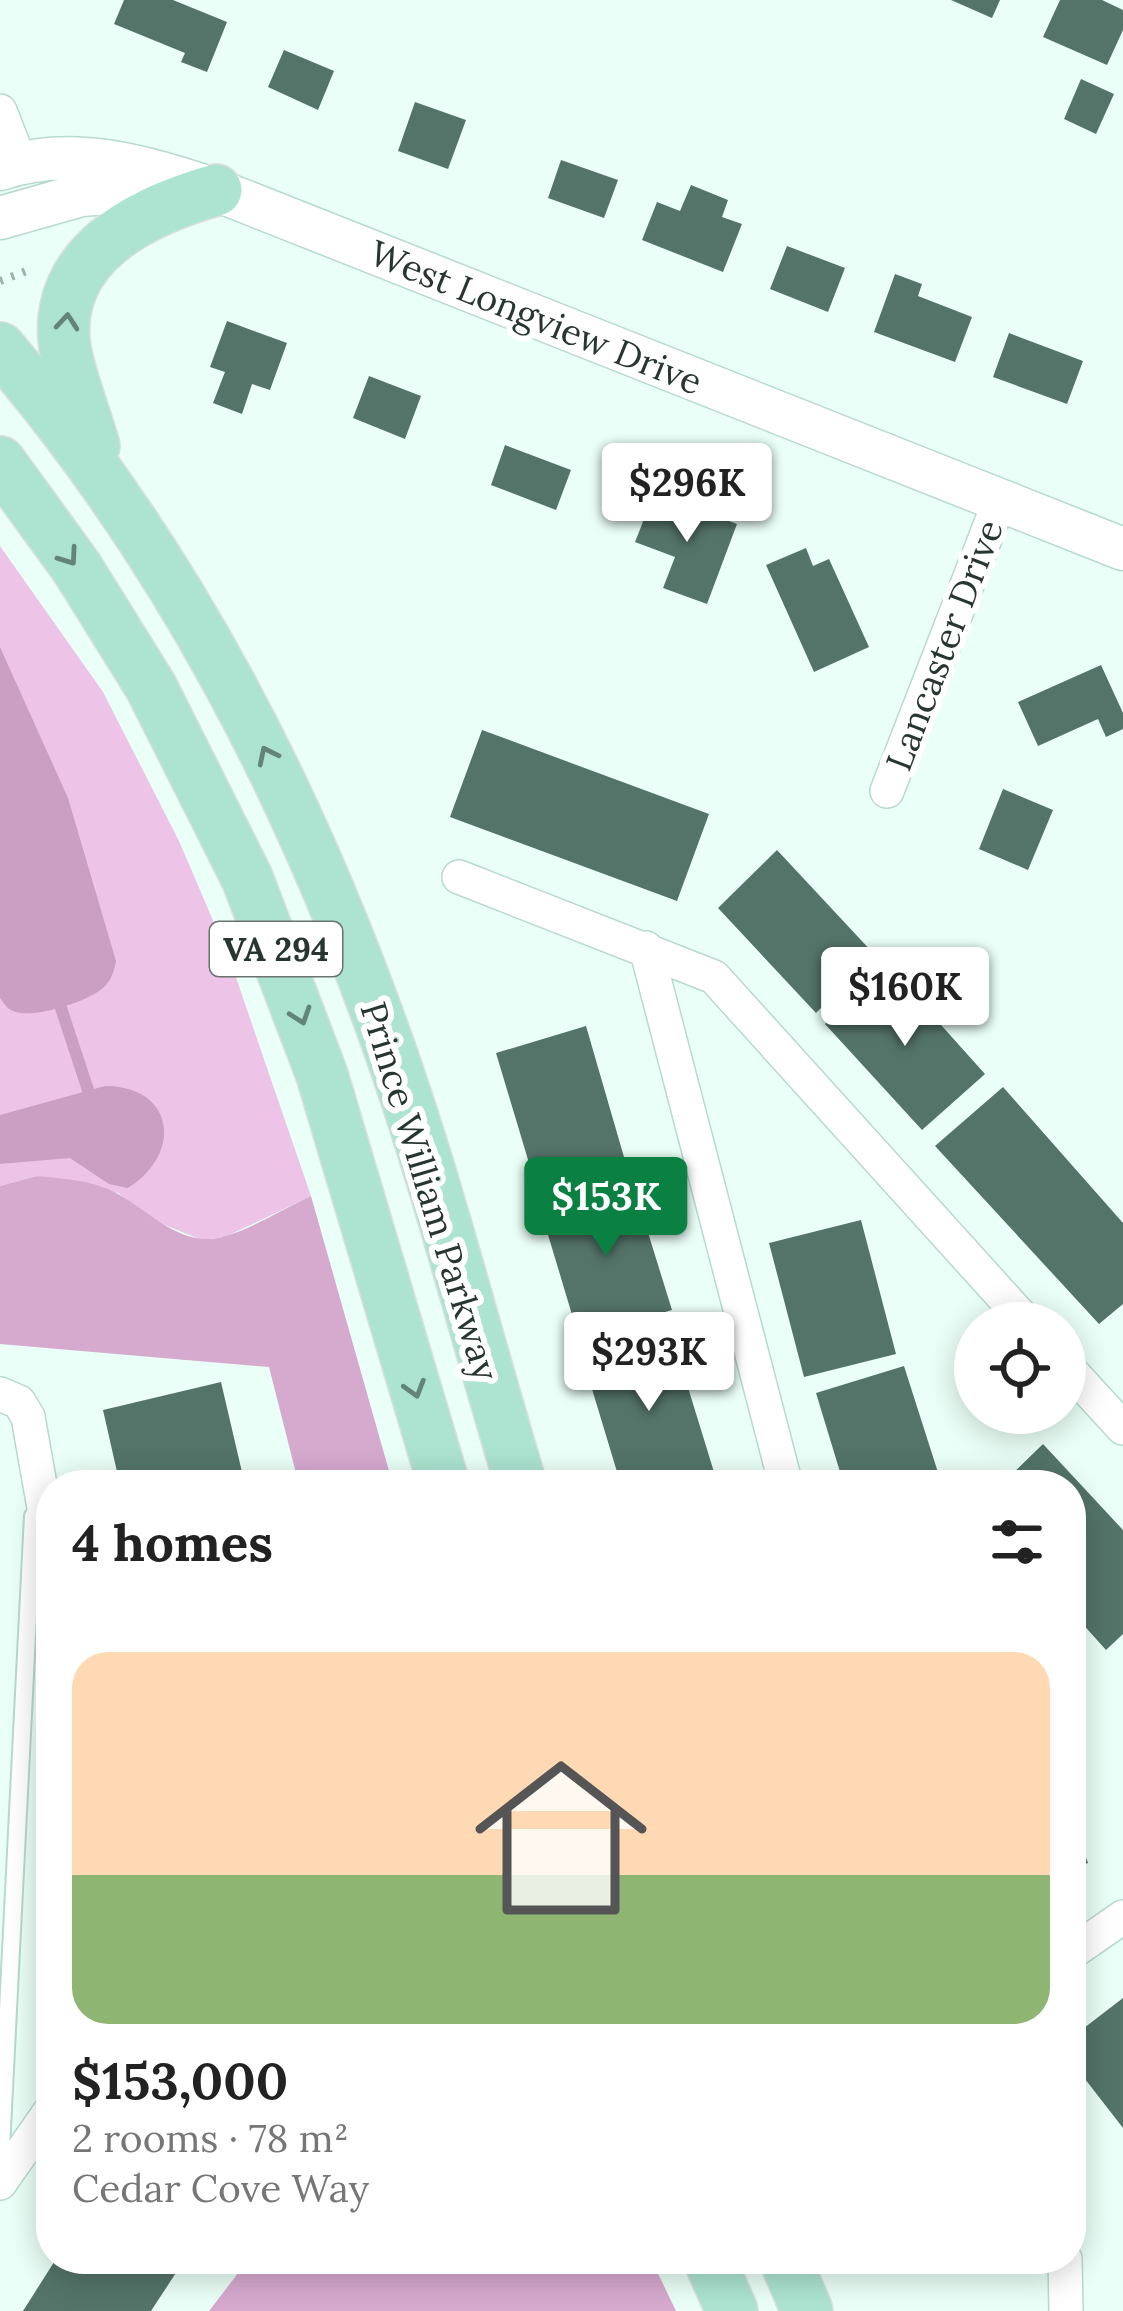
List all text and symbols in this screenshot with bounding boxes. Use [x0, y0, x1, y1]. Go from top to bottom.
street label: West Longview Drive [363, 229, 709, 405]
one-way arrow [53, 312, 79, 331]
pin: $296K [603, 443, 771, 545]
text: $296K [629, 457, 745, 507]
street label: Lancaster Drive [875, 513, 1013, 777]
one-way arrow [55, 544, 77, 566]
one-way arrow [258, 746, 281, 767]
road number: VA 294 [210, 922, 342, 976]
pin: $160K [821, 947, 989, 1049]
text: $160K [848, 961, 962, 1011]
street label: Prince William Parkway [351, 996, 509, 1386]
one-way arrow [287, 1004, 311, 1025]
pin: $153K [522, 1157, 690, 1259]
text: $153K [551, 1171, 661, 1221]
map controls [954, 1302, 1086, 1434]
button: locate [954, 1302, 1086, 1434]
pin: $293K [565, 1312, 733, 1414]
text: $293K [591, 1326, 707, 1376]
one-way arrow [401, 1378, 426, 1399]
icon: filters [984, 1509, 1050, 1575]
text: 4 homes [72, 1510, 273, 1575]
icon: home [453, 1730, 669, 1946]
text: $153,000 [72, 2048, 288, 2113]
text: 2 rooms · 78 m² [72, 2113, 349, 2163]
text: Cedar Cove Way [72, 2163, 369, 2213]

